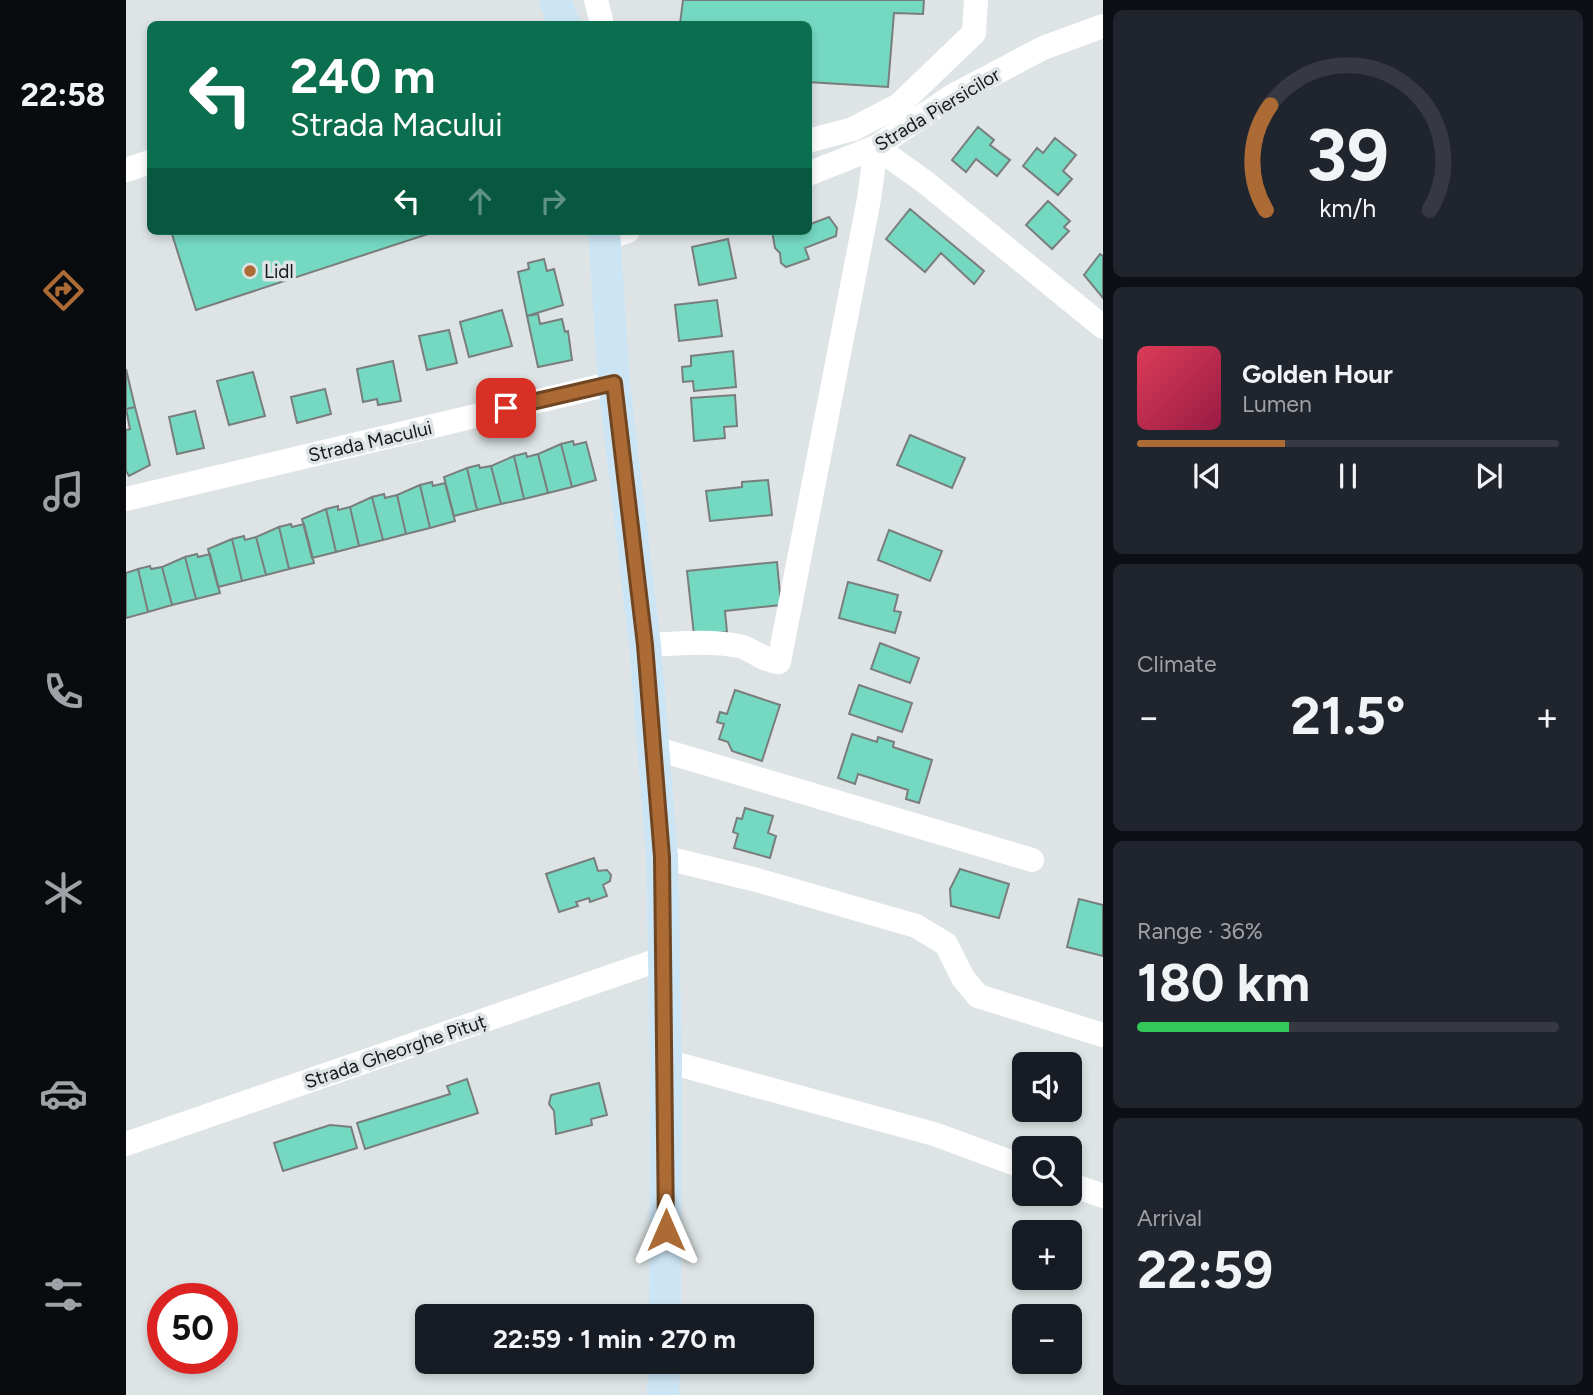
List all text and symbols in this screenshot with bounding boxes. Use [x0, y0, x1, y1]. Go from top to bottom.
text: 240 m [290, 46, 436, 105]
icon: left [175, 49, 266, 140]
street label: Strada Piersicilor [870, 63, 1005, 156]
text: 22:58 [21, 76, 105, 114]
text: Strada Macului [290, 106, 503, 144]
text: 39 [1307, 111, 1389, 198]
icon: left [388, 182, 426, 220]
icon: ahead [461, 182, 499, 220]
icon: right [534, 182, 572, 220]
text: km/h [1319, 192, 1377, 222]
place label: Lidl [264, 260, 294, 283]
marker: Lidl [242, 263, 258, 279]
icon: directions [39, 266, 88, 315]
text: Golden Hour [1242, 358, 1393, 390]
pin [476, 378, 536, 438]
icon: arrive [487, 389, 525, 427]
text: Lumen [1242, 390, 1312, 418]
street label: Strada Macului [306, 416, 434, 467]
icon: previous [1188, 457, 1226, 495]
icon: pause [1329, 457, 1367, 495]
icon: next [1470, 457, 1508, 495]
icon: music [39, 467, 88, 516]
text: Climate [1137, 650, 1216, 678]
icon: phone [39, 667, 88, 716]
text: 21.5° [1291, 685, 1405, 747]
text: − [1137, 694, 1161, 740]
text: + [1535, 694, 1559, 740]
icon: climate [39, 868, 88, 917]
text: Range · 36% [1137, 917, 1263, 945]
text: 180 km [1137, 952, 1310, 1014]
street label: Strada Gheorghe Pituț [301, 1010, 489, 1093]
map controls [1012, 1052, 1082, 1374]
button: sound [1012, 1052, 1082, 1122]
icon: car [39, 1069, 88, 1118]
button: search [1012, 1136, 1082, 1206]
position arrow [629, 1193, 703, 1267]
text: Arrival [1137, 1204, 1202, 1232]
button: + [1012, 1220, 1082, 1290]
text: 22:59 [1137, 1239, 1273, 1301]
icon: filters [39, 1270, 88, 1319]
speed limit sign: 50 [147, 1283, 238, 1374]
button: − [1012, 1304, 1082, 1374]
text: 22:59 · 1 min · 270 m [493, 1323, 736, 1355]

